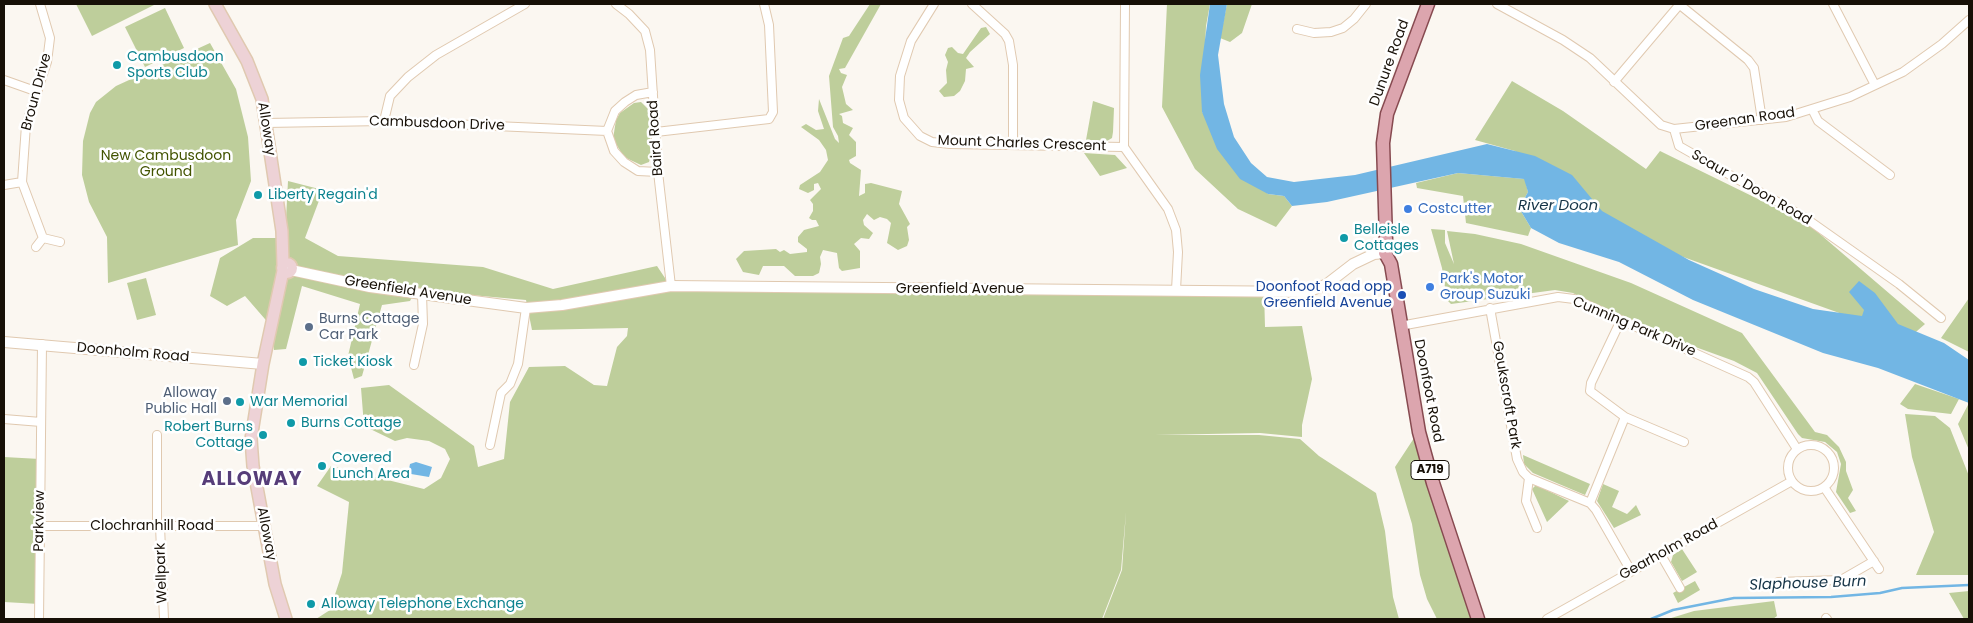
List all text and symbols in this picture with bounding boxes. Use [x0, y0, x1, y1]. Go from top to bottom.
street label: Dunure Road [1367, 17, 1413, 109]
place label: Cambusdoon Sports Club [127, 49, 224, 82]
street label: Broun Drive [19, 51, 55, 133]
marker: Cambusdoon Sports Club [111, 59, 123, 71]
street label: Baird Road [645, 99, 667, 177]
street label: Alloway [253, 101, 279, 157]
street label: Greenan Road [1694, 105, 1796, 135]
street label: Cambusdoon Drive [369, 113, 505, 135]
street label: Mount Charles Crescent [937, 133, 1107, 155]
street label: Scaur o' Doon Road [1688, 147, 1814, 229]
park label: New Cambusdoon Ground [101, 148, 231, 180]
place label: Liberty Regain'd [268, 187, 378, 203]
marker: Liberty Regain'd [252, 189, 264, 201]
water label: River Doon [1518, 197, 1598, 215]
place label: Costcutter [1418, 201, 1492, 217]
marker: Costcutter [1402, 203, 1414, 215]
place label: Belleisle Cottages [1354, 222, 1419, 254]
marker: Belleisle Cottages [1338, 232, 1350, 244]
place label: Park's Motor Group Suzuki [1440, 271, 1530, 304]
street label: Greenfield Avenue [343, 273, 473, 309]
place label: Doonfoot Road opp Greenfield Avenue [1256, 279, 1392, 312]
street label: Greenfield Avenue [896, 281, 1024, 297]
marker: Park's Motor Group Suzuki [1424, 281, 1436, 293]
marker: Doonfoot Road opp Greenfield Avenue [1396, 289, 1408, 301]
street label: Cunning Park Drive [1570, 293, 1698, 361]
place label: Burns Cottage Car Park [319, 311, 419, 344]
marker: Burns Cottage Car Park [303, 321, 315, 333]
street label: Doonfoot Road [1410, 338, 1446, 444]
street label: Doonholm Road [76, 340, 190, 366]
street label: Goukscroft Park [1488, 340, 1524, 450]
place label: Ticket Kiosk [313, 354, 393, 370]
marker: Ticket Kiosk [297, 356, 309, 368]
place label: Alloway Public Hall [145, 385, 217, 418]
place label: War Memorial [250, 394, 348, 410]
marker: Alloway Public Hall [221, 395, 233, 407]
marker: War Memorial [234, 396, 246, 408]
place label: Burns Cottage [301, 415, 401, 431]
marker: Burns Cottage [285, 417, 297, 429]
place label: Robert Burns Cottage [164, 419, 253, 452]
marker: Robert Burns Cottage [257, 429, 269, 441]
place label: Covered Lunch Area [332, 450, 410, 482]
marker: Covered Lunch Area [316, 460, 328, 472]
road number: A719 [1411, 460, 1449, 480]
district label: ALLOWAY [201, 469, 303, 491]
street label: Parkview [31, 490, 49, 552]
street label: Alloway [253, 506, 279, 562]
street label: Gearholm Road [1617, 516, 1721, 584]
street label: Clochranhill Road [90, 518, 214, 534]
street label: Wellpark [153, 542, 171, 604]
water label: Slaphouse Burn [1749, 573, 1867, 595]
place label: Alloway Telephone Exchange [321, 596, 524, 612]
marker: Alloway Telephone Exchange [305, 598, 317, 610]

